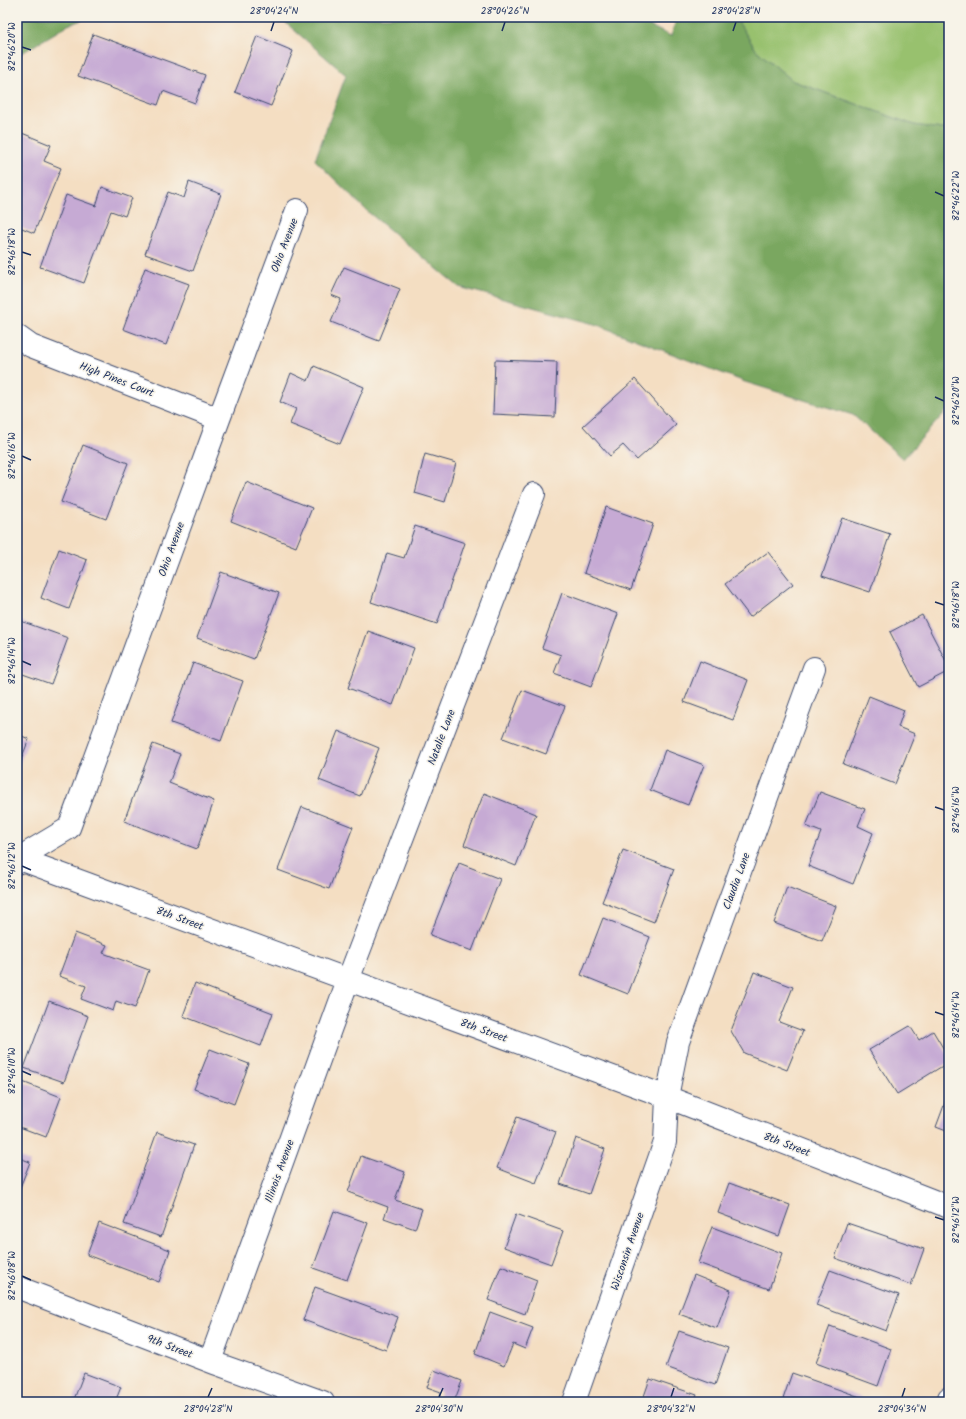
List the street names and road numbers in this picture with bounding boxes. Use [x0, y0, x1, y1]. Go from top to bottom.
street label: Ohio Avenue [266, 215, 304, 275]
street label: High Pines Court [77, 357, 157, 403]
street label: Ohio Avenue [154, 519, 190, 579]
street label: Natalie Lane [423, 707, 461, 768]
street label: Claudia Lane [718, 850, 756, 912]
street label: 8th Street [154, 902, 206, 936]
street label: 8th Street [458, 1014, 510, 1048]
street label: 8th Street [760, 1128, 813, 1162]
street label: Illinois Avenue [260, 1137, 300, 1206]
street label: Wisconsin Avenue [606, 1210, 650, 1293]
street label: 9th Street [144, 1330, 196, 1364]

